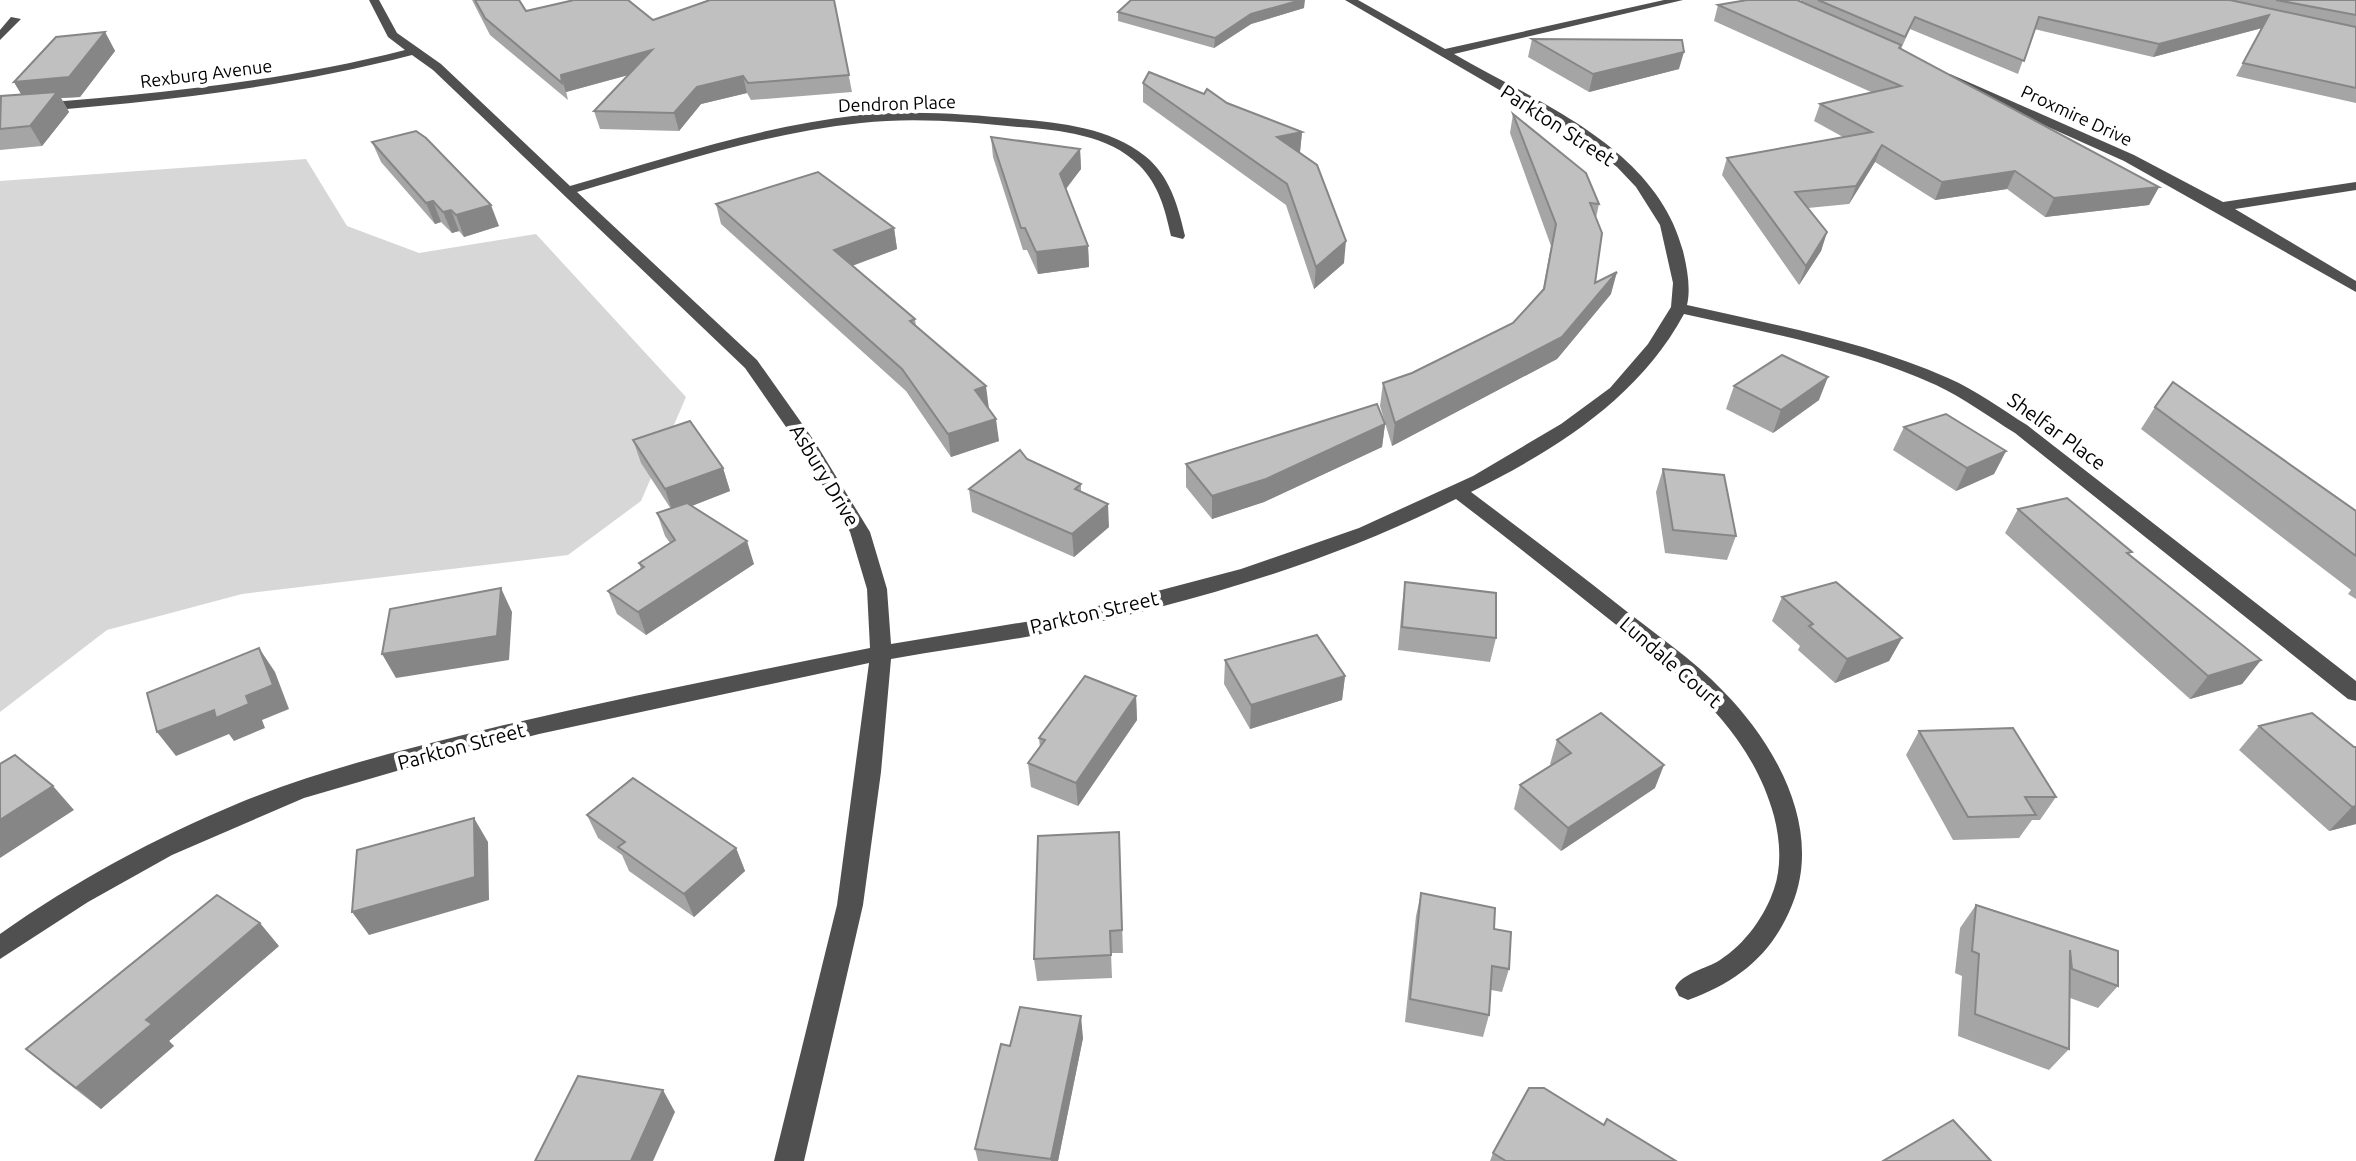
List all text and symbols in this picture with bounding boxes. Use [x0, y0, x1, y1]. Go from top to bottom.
street label: Rexburg Avenue [139, 55, 273, 91]
street label: Parkton Street [1497, 80, 1619, 170]
street label: Proxmire Drive [2018, 81, 2136, 149]
street label: Dendron Place [838, 91, 956, 115]
street label: Shelfar Place [2003, 388, 2111, 474]
street label: Asbury Drive [786, 420, 864, 530]
street label: Parkton Street [1028, 586, 1161, 638]
street label: Lundale Court [1616, 612, 1726, 712]
street label: Parkton Street [395, 718, 527, 774]

